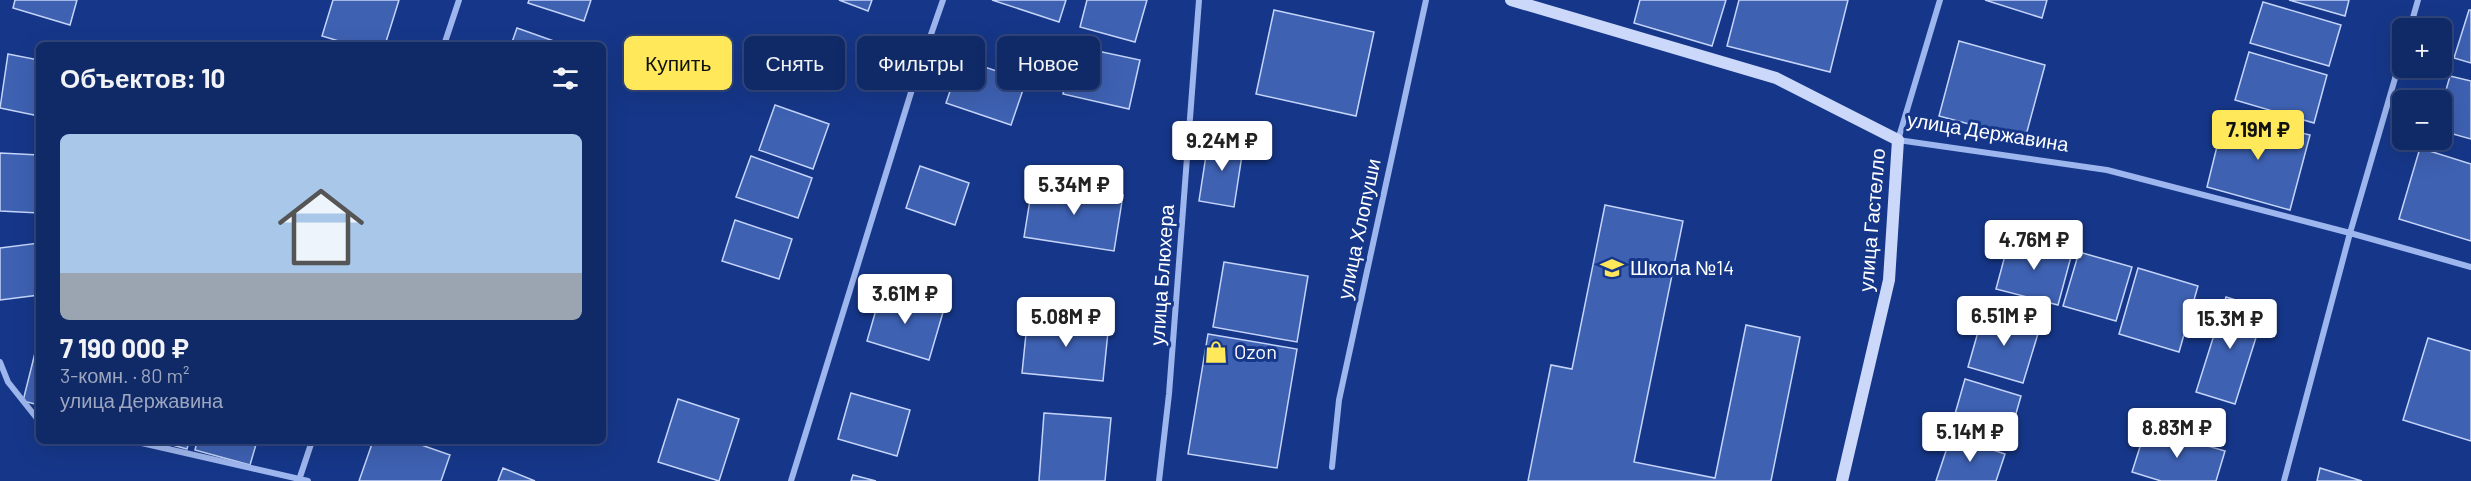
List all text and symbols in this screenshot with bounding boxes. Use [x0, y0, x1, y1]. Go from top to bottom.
map controls [2392, 18, 2452, 150]
button: + [2392, 18, 2452, 78]
chip: Купить [624, 36, 732, 90]
chip: Снять [744, 36, 845, 90]
chip: Фильтры [857, 36, 985, 90]
chip: Новое [997, 36, 1100, 90]
text: Объектов: 10 [60, 62, 225, 93]
icon: filters [549, 62, 582, 95]
button: − [2392, 90, 2452, 150]
street label: улица Державина [1906, 106, 2072, 156]
pin: 7.19M ₽ [2203, 110, 2313, 161]
text: 7.19M ₽ [2226, 117, 2290, 141]
pin: 9.24M ₽ [1167, 121, 1277, 172]
text: 9.24M ₽ [1186, 128, 1258, 152]
street label: улица Гастелло [1853, 147, 1889, 293]
street label: улица Хлопуши [1331, 156, 1385, 301]
pin: 5.34M ₽ [1019, 165, 1129, 216]
text: 5.34M ₽ [1038, 172, 1110, 196]
icon: home [267, 173, 375, 281]
street label: улица Блюхера [1144, 203, 1178, 346]
pin: 4.76M ₽ [1979, 220, 2089, 271]
text: 4.76M ₽ [1999, 227, 2069, 251]
school or university icon: Школа №14 [1599, 255, 1625, 281]
place label: Школа №14 [1630, 255, 1734, 279]
pin: 3.61M ₽ [850, 274, 960, 325]
text: 3.61M ₽ [872, 281, 938, 305]
pin: 6.51M ₽ [1949, 296, 2059, 347]
pin: 5.08M ₽ [1011, 297, 1121, 348]
pin: 15.3M ₽ [2175, 299, 2285, 350]
text: 6.51M ₽ [1971, 303, 2037, 327]
text: 5.08M ₽ [1031, 304, 1101, 328]
text: 15.3M ₽ [2197, 306, 2263, 330]
text: 7 190 000 ₽ [60, 332, 189, 363]
shop icon: Ozon [1203, 339, 1229, 365]
place label: Ozon [1234, 339, 1277, 363]
text: 3-комн. · 80 m² [60, 363, 190, 387]
text: улица Державина [60, 388, 223, 412]
pin: 8.83M ₽ [2122, 408, 2232, 459]
pin: 5.14M ₽ [1915, 412, 2025, 463]
text: 8.83M ₽ [2142, 415, 2212, 439]
text: 5.14M ₽ [1936, 419, 2004, 443]

